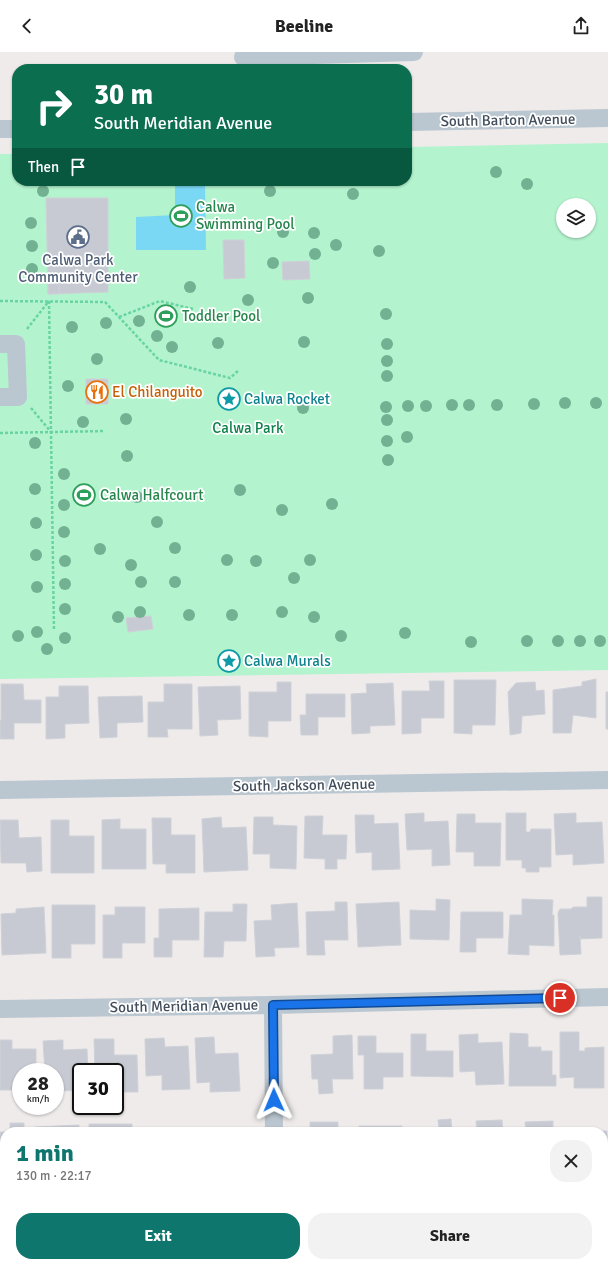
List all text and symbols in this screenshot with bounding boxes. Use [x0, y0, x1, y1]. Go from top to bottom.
icon: back [16, 15, 38, 37]
text: Beeline [275, 15, 333, 37]
icon: share [570, 15, 592, 37]
text: 30 m [94, 78, 153, 112]
icon: right [28, 80, 80, 132]
street label: South Barton Avenue [440, 110, 576, 130]
text: South Meridian Avenue [94, 112, 272, 134]
icon: arrive [67, 156, 89, 178]
text: Then [28, 158, 59, 176]
place label: Calwa Swimming Pool [196, 198, 295, 233]
map controls [556, 198, 596, 238]
button: layers [556, 198, 596, 238]
sports icon: Calwa Swimming Pool [168, 203, 194, 229]
public building icon: Calwa Park Community Center [65, 224, 91, 250]
place label: Calwa Park Community Center [18, 251, 138, 286]
sports icon: Toddler Pool [153, 303, 179, 329]
place label: Toddler Pool [182, 307, 261, 325]
restaurant icon: El Chilanguito [84, 379, 110, 405]
place label: El Chilanguito [112, 383, 203, 401]
place icon: Calwa Rocket [216, 386, 242, 412]
place label: Calwa Rocket [244, 390, 330, 408]
park label: Calwa Park [212, 419, 284, 437]
sports icon: Calwa Halfcourt [71, 482, 97, 508]
place label: Calwa Halfcourt [100, 486, 203, 504]
place icon: Calwa Murals [216, 648, 242, 674]
place label: Calwa Murals [244, 652, 331, 670]
street label: South Jackson Avenue [233, 775, 375, 795]
pin [543, 981, 577, 1015]
icon: arrive [549, 987, 571, 1009]
street label: South Meridian Avenue [110, 996, 258, 1016]
speed limit sign: 30 [72, 1063, 124, 1115]
text: 28 [27, 1071, 49, 1096]
position arrow [253, 1079, 295, 1121]
text: km/h [27, 1093, 49, 1105]
text: 1 min [16, 1138, 74, 1168]
button: close [550, 1140, 592, 1182]
text: 130 m · 22:17 [16, 1168, 92, 1184]
button: Exit [16, 1213, 300, 1259]
button: Share [308, 1213, 592, 1259]

